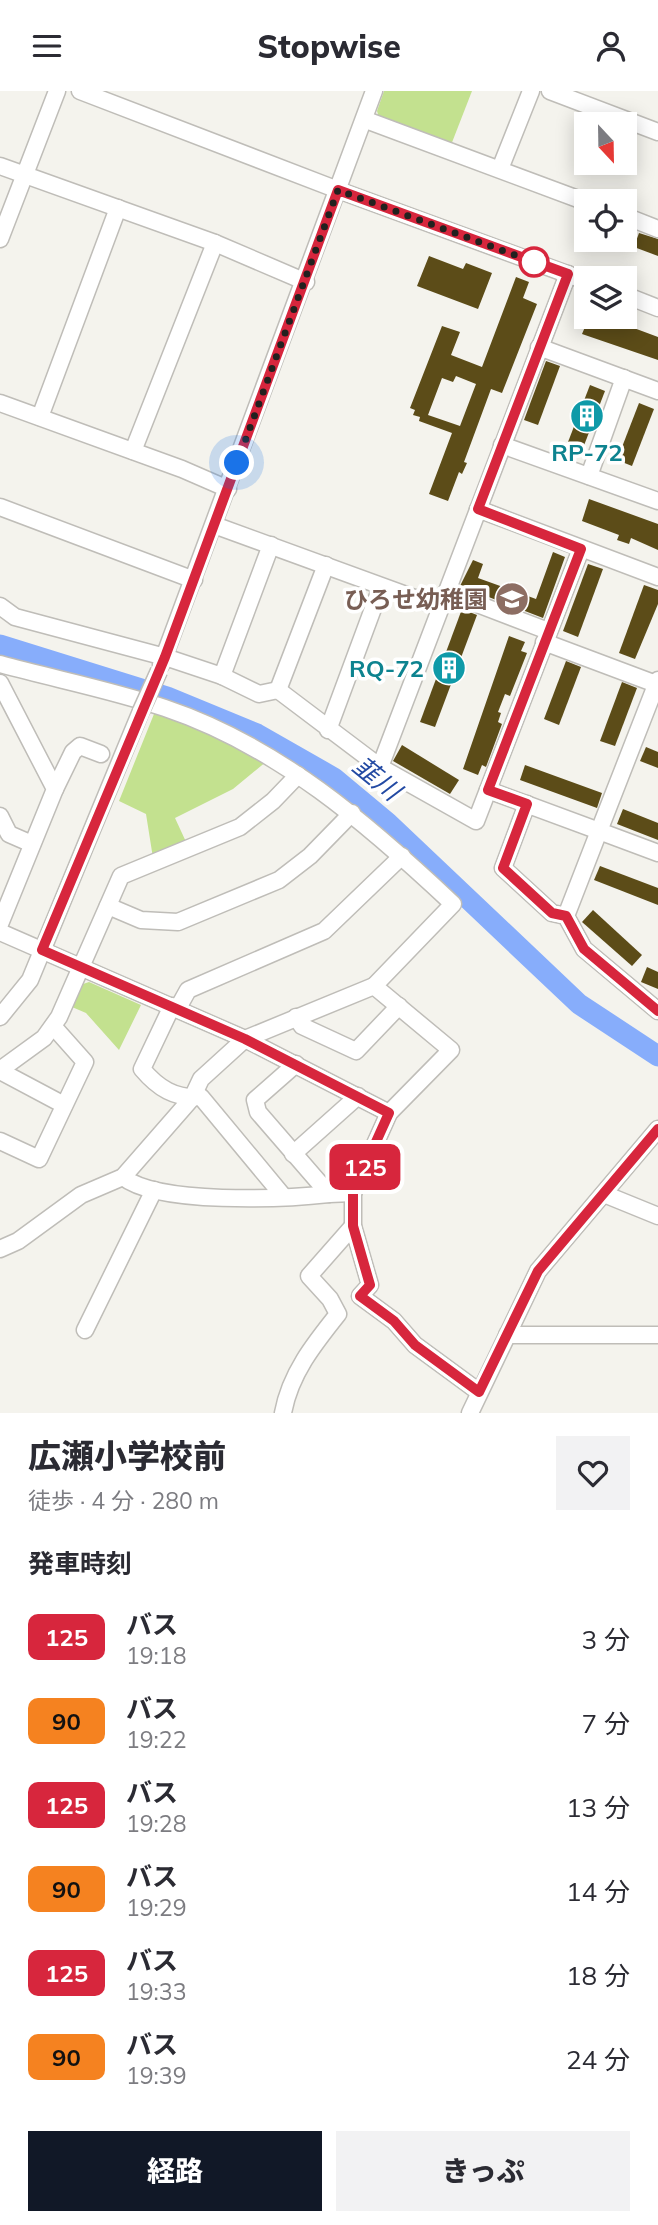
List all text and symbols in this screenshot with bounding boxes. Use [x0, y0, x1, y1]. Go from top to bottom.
text: Stopwise [257, 26, 401, 66]
icon: menu [28, 27, 66, 65]
icon: person [592, 27, 630, 65]
north arrow [574, 112, 637, 175]
map controls [574, 112, 637, 329]
button: locate [574, 189, 637, 252]
unlabelled marker [519, 247, 549, 277]
button: layers [574, 266, 637, 329]
building icon: RP-72 [568, 397, 606, 435]
place label: RP-72 [551, 437, 623, 467]
your location [219, 445, 254, 480]
school or university icon: ひろせ幼稚園 [493, 580, 531, 618]
place label: ひろせ幼稚園 [344, 584, 488, 614]
building icon: RQ-72 [430, 649, 468, 687]
place label: RQ-72 [349, 653, 424, 683]
water label: 韮川 [346, 749, 410, 809]
line badge: 125 [325, 1144, 405, 1190]
text: 125 [343, 1152, 387, 1182]
text: 広瀬小学校前 [28, 1435, 226, 1476]
button: heart [556, 1436, 630, 1510]
text: 徒歩 · 4 分 · 280 m [28, 1486, 219, 1515]
text: 発車時刻 [28, 1547, 132, 1580]
text: バス [126, 1608, 178, 1641]
text: 125 [45, 1622, 88, 1652]
text: 3 分 [582, 1623, 630, 1656]
text: 19:18 [126, 1641, 186, 1670]
text: バス [126, 1692, 178, 1725]
text: 90 [52, 1706, 81, 1736]
text: 7 分 [582, 1707, 630, 1740]
text: 19:22 [126, 1725, 186, 1754]
text: バス [126, 1776, 178, 1809]
text: 125 [45, 1790, 88, 1820]
text: 13 分 [566, 1791, 630, 1824]
text: 19:28 [126, 1809, 186, 1838]
text: バス [126, 1860, 178, 1893]
text: 90 [52, 1874, 81, 1904]
text: 14 分 [566, 1875, 630, 1908]
text: 19:29 [126, 1893, 186, 1922]
text: バス [126, 1944, 178, 1977]
text: 125 [45, 1958, 88, 1988]
text: 18 分 [566, 1959, 630, 1992]
text: 19:33 [126, 1977, 186, 2006]
text: バス [126, 2028, 178, 2061]
text: 90 [52, 2042, 81, 2072]
text: 24 分 [566, 2043, 630, 2076]
text: 19:39 [126, 2061, 186, 2090]
button: 経路 [28, 2131, 322, 2211]
button: きっぷ [336, 2131, 630, 2211]

